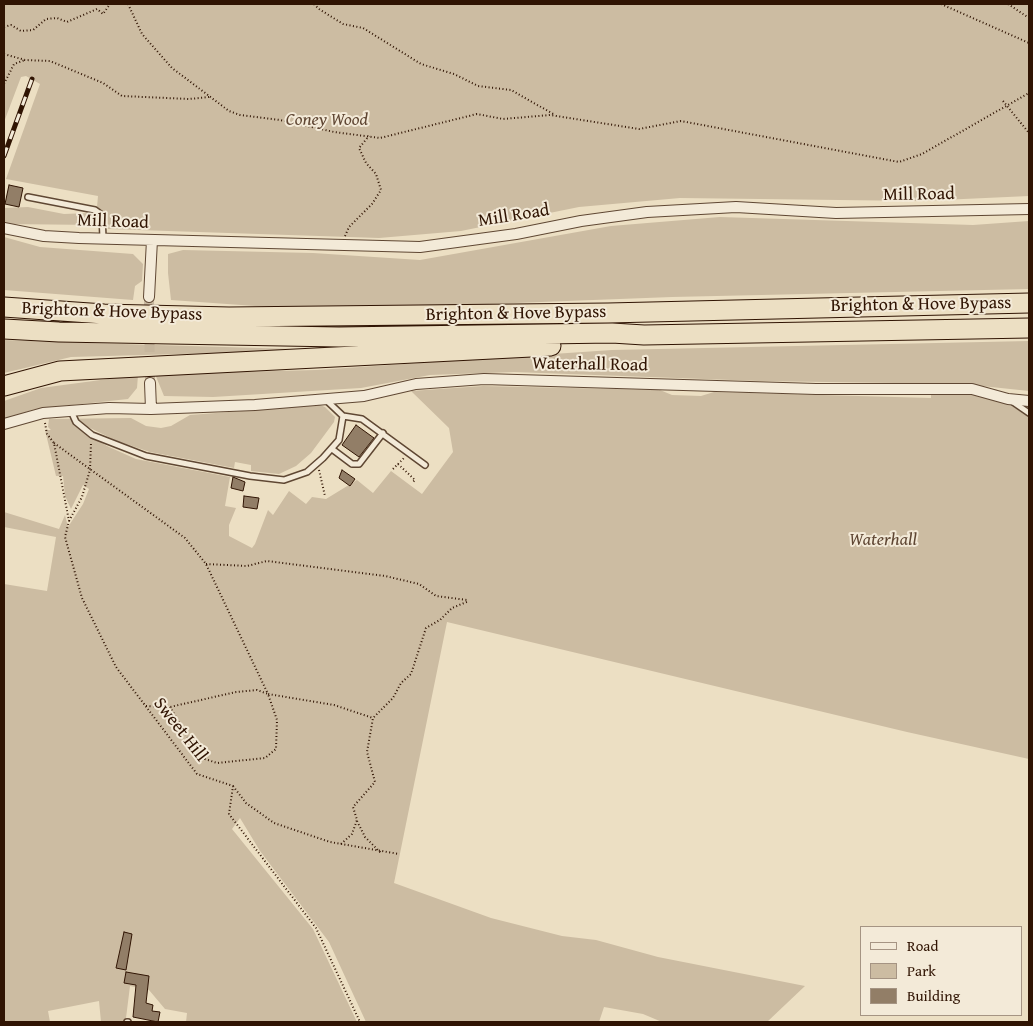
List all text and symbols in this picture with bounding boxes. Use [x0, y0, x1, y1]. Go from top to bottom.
park label: Coney Wood [286, 109, 368, 131]
street label: Mill Road [883, 184, 955, 206]
street label: Mill Road [477, 200, 551, 232]
street label: Mill Road [77, 210, 149, 234]
street label: Brighton & Hove Bypass [830, 293, 1012, 317]
street label: Brighton & Hove Bypass [21, 298, 203, 326]
street label: Brighton & Hove Bypass [425, 302, 607, 326]
street label: Waterhall Road [532, 353, 648, 377]
park label: Waterhall [849, 529, 917, 551]
street label: Sweet Hill [148, 694, 212, 766]
legend [860, 926, 1023, 1016]
text: Road [907, 935, 938, 956]
text: Park [907, 960, 936, 981]
text: Building [907, 985, 960, 1006]

